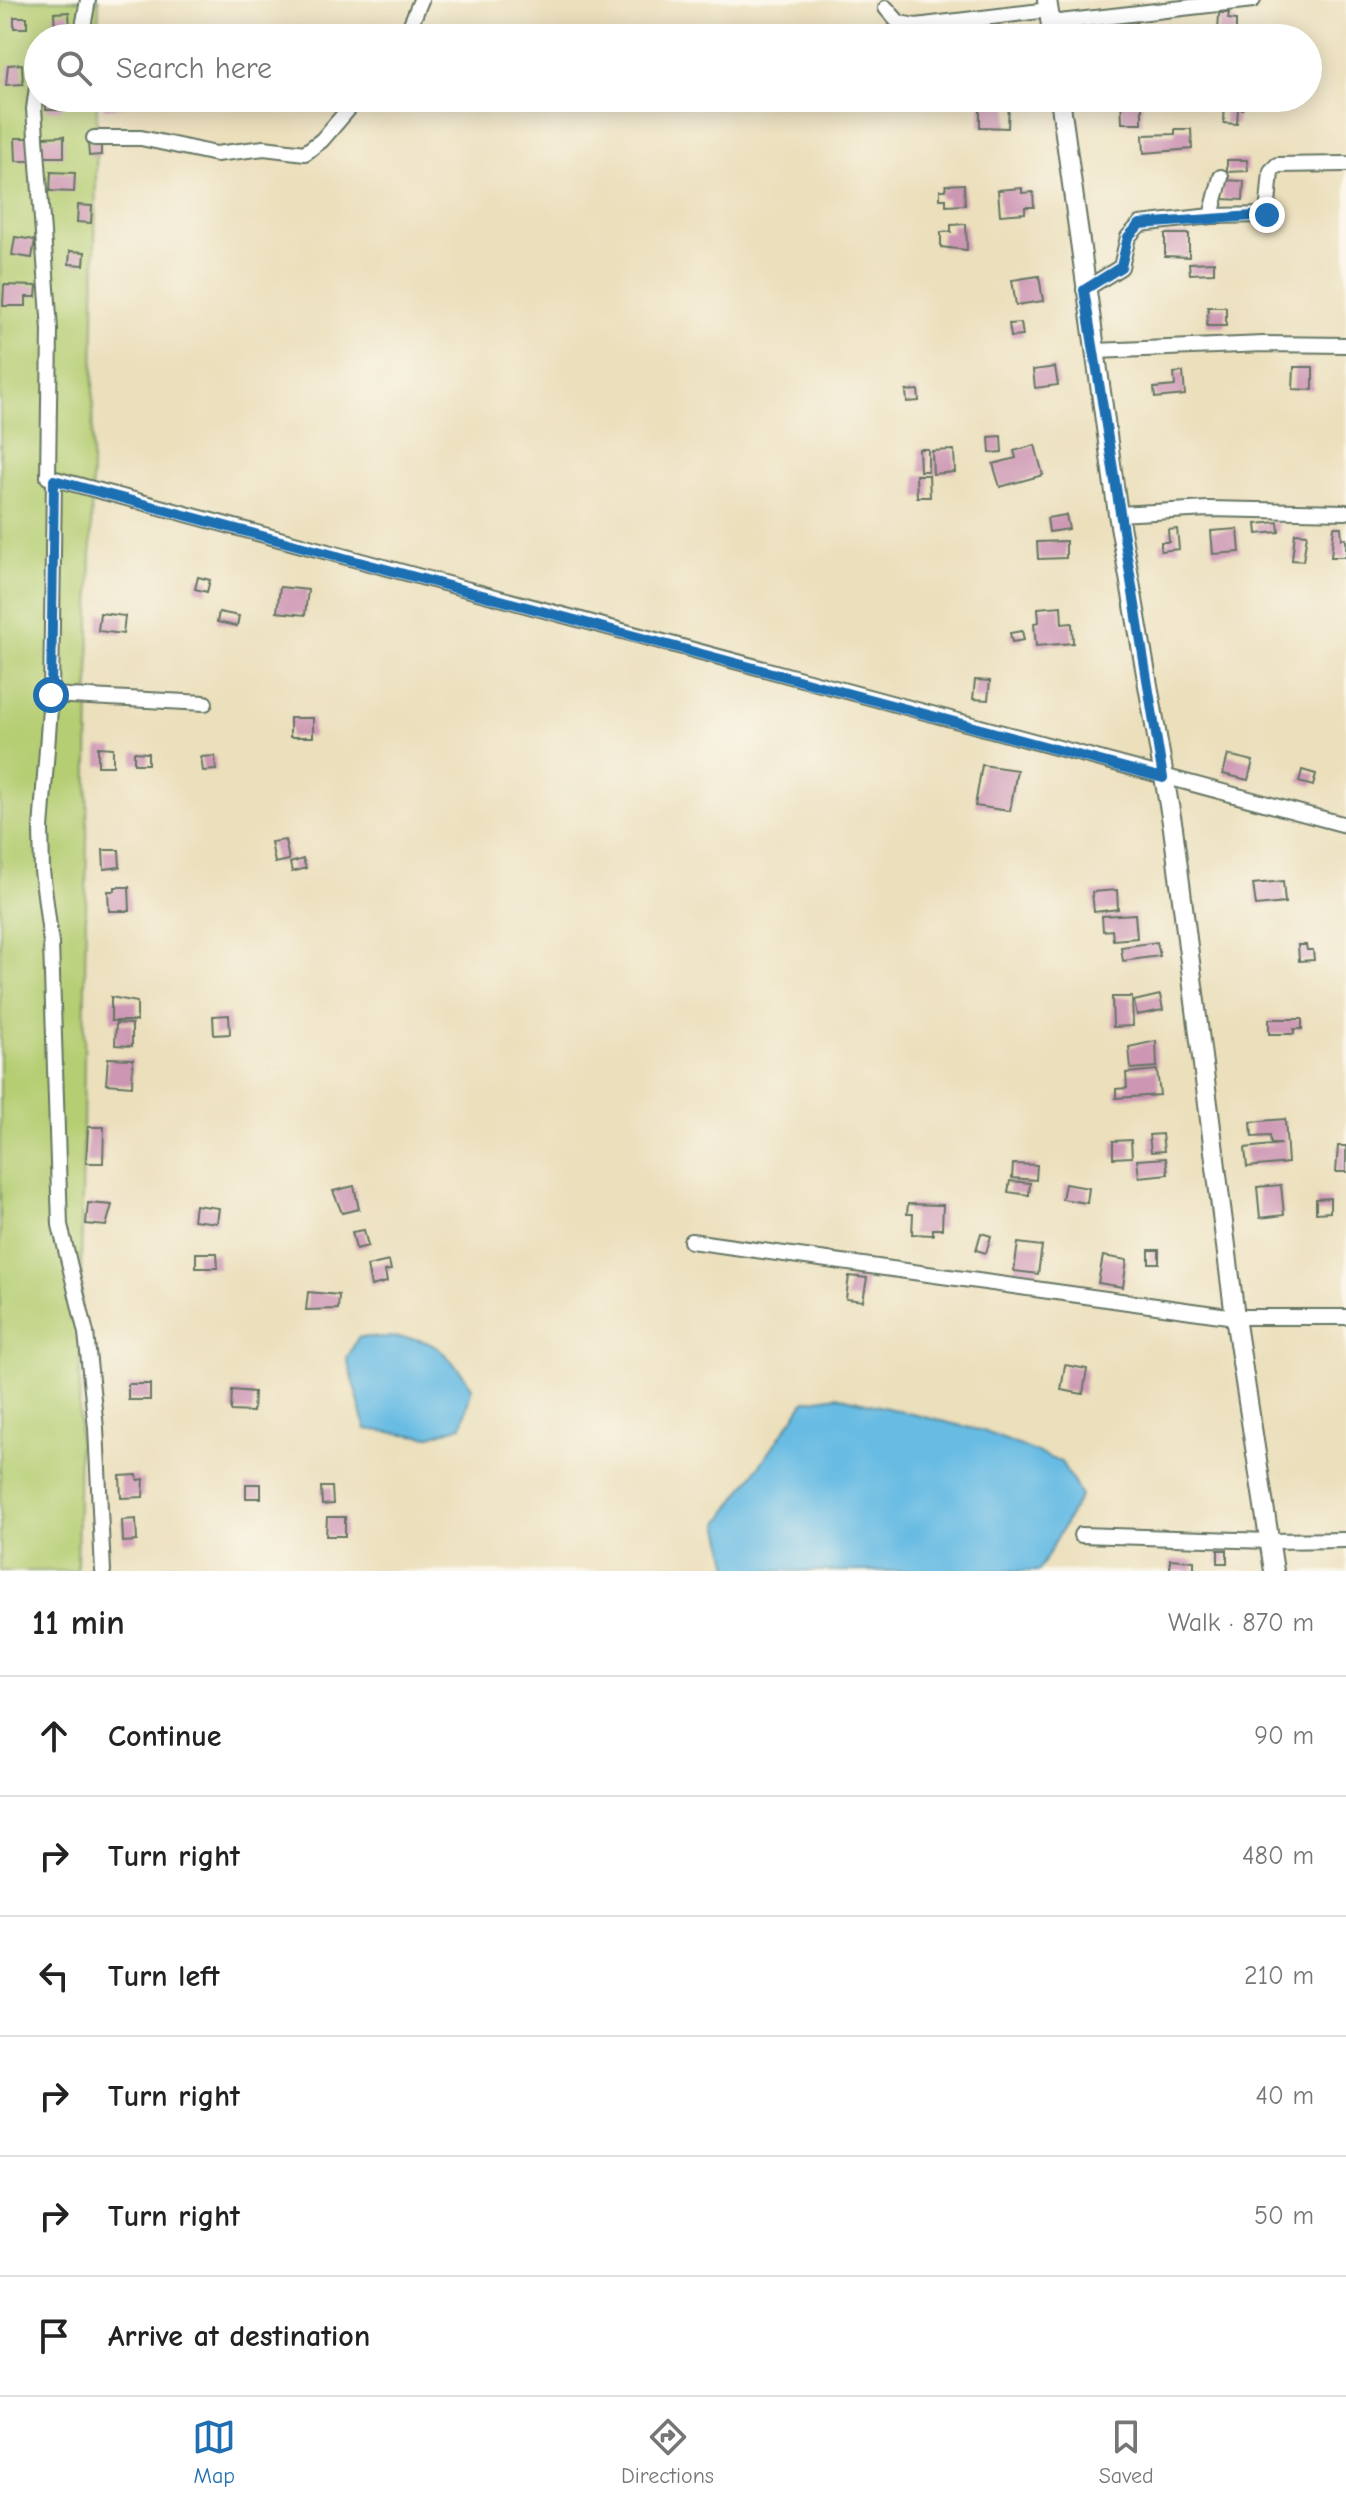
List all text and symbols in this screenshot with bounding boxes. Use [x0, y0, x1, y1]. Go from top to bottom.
search box [24, 24, 1322, 112]
icon: search [52, 46, 96, 90]
text: Search here [116, 51, 272, 86]
route end [1249, 197, 1285, 233]
route start [33, 677, 69, 713]
text: 11 min [32, 1603, 125, 1643]
text: Walk · 870 m [1168, 1608, 1314, 1638]
icon: ahead [32, 1714, 76, 1758]
text: Continue [108, 1719, 222, 1754]
text: 90 m [1254, 1721, 1314, 1751]
icon: right [32, 1834, 76, 1878]
text: Turn right [108, 1839, 240, 1874]
text: 480 m [1242, 1841, 1314, 1871]
icon: left [32, 1954, 76, 1998]
text: Turn left [108, 1959, 220, 1994]
text: 210 m [1244, 1961, 1314, 1991]
icon: right [32, 2074, 76, 2118]
text: Turn right [108, 2079, 240, 2114]
text: 40 m [1255, 2081, 1314, 2111]
icon: right [32, 2194, 76, 2238]
text: Turn right [108, 2199, 240, 2234]
text: 50 m [1254, 2201, 1314, 2231]
icon: arrive [32, 2314, 76, 2358]
text: Arrive at destination [108, 2319, 370, 2354]
tab: Map [192, 2415, 236, 2489]
tab: Directions [621, 2415, 714, 2489]
tab: Saved [1099, 2415, 1154, 2489]

